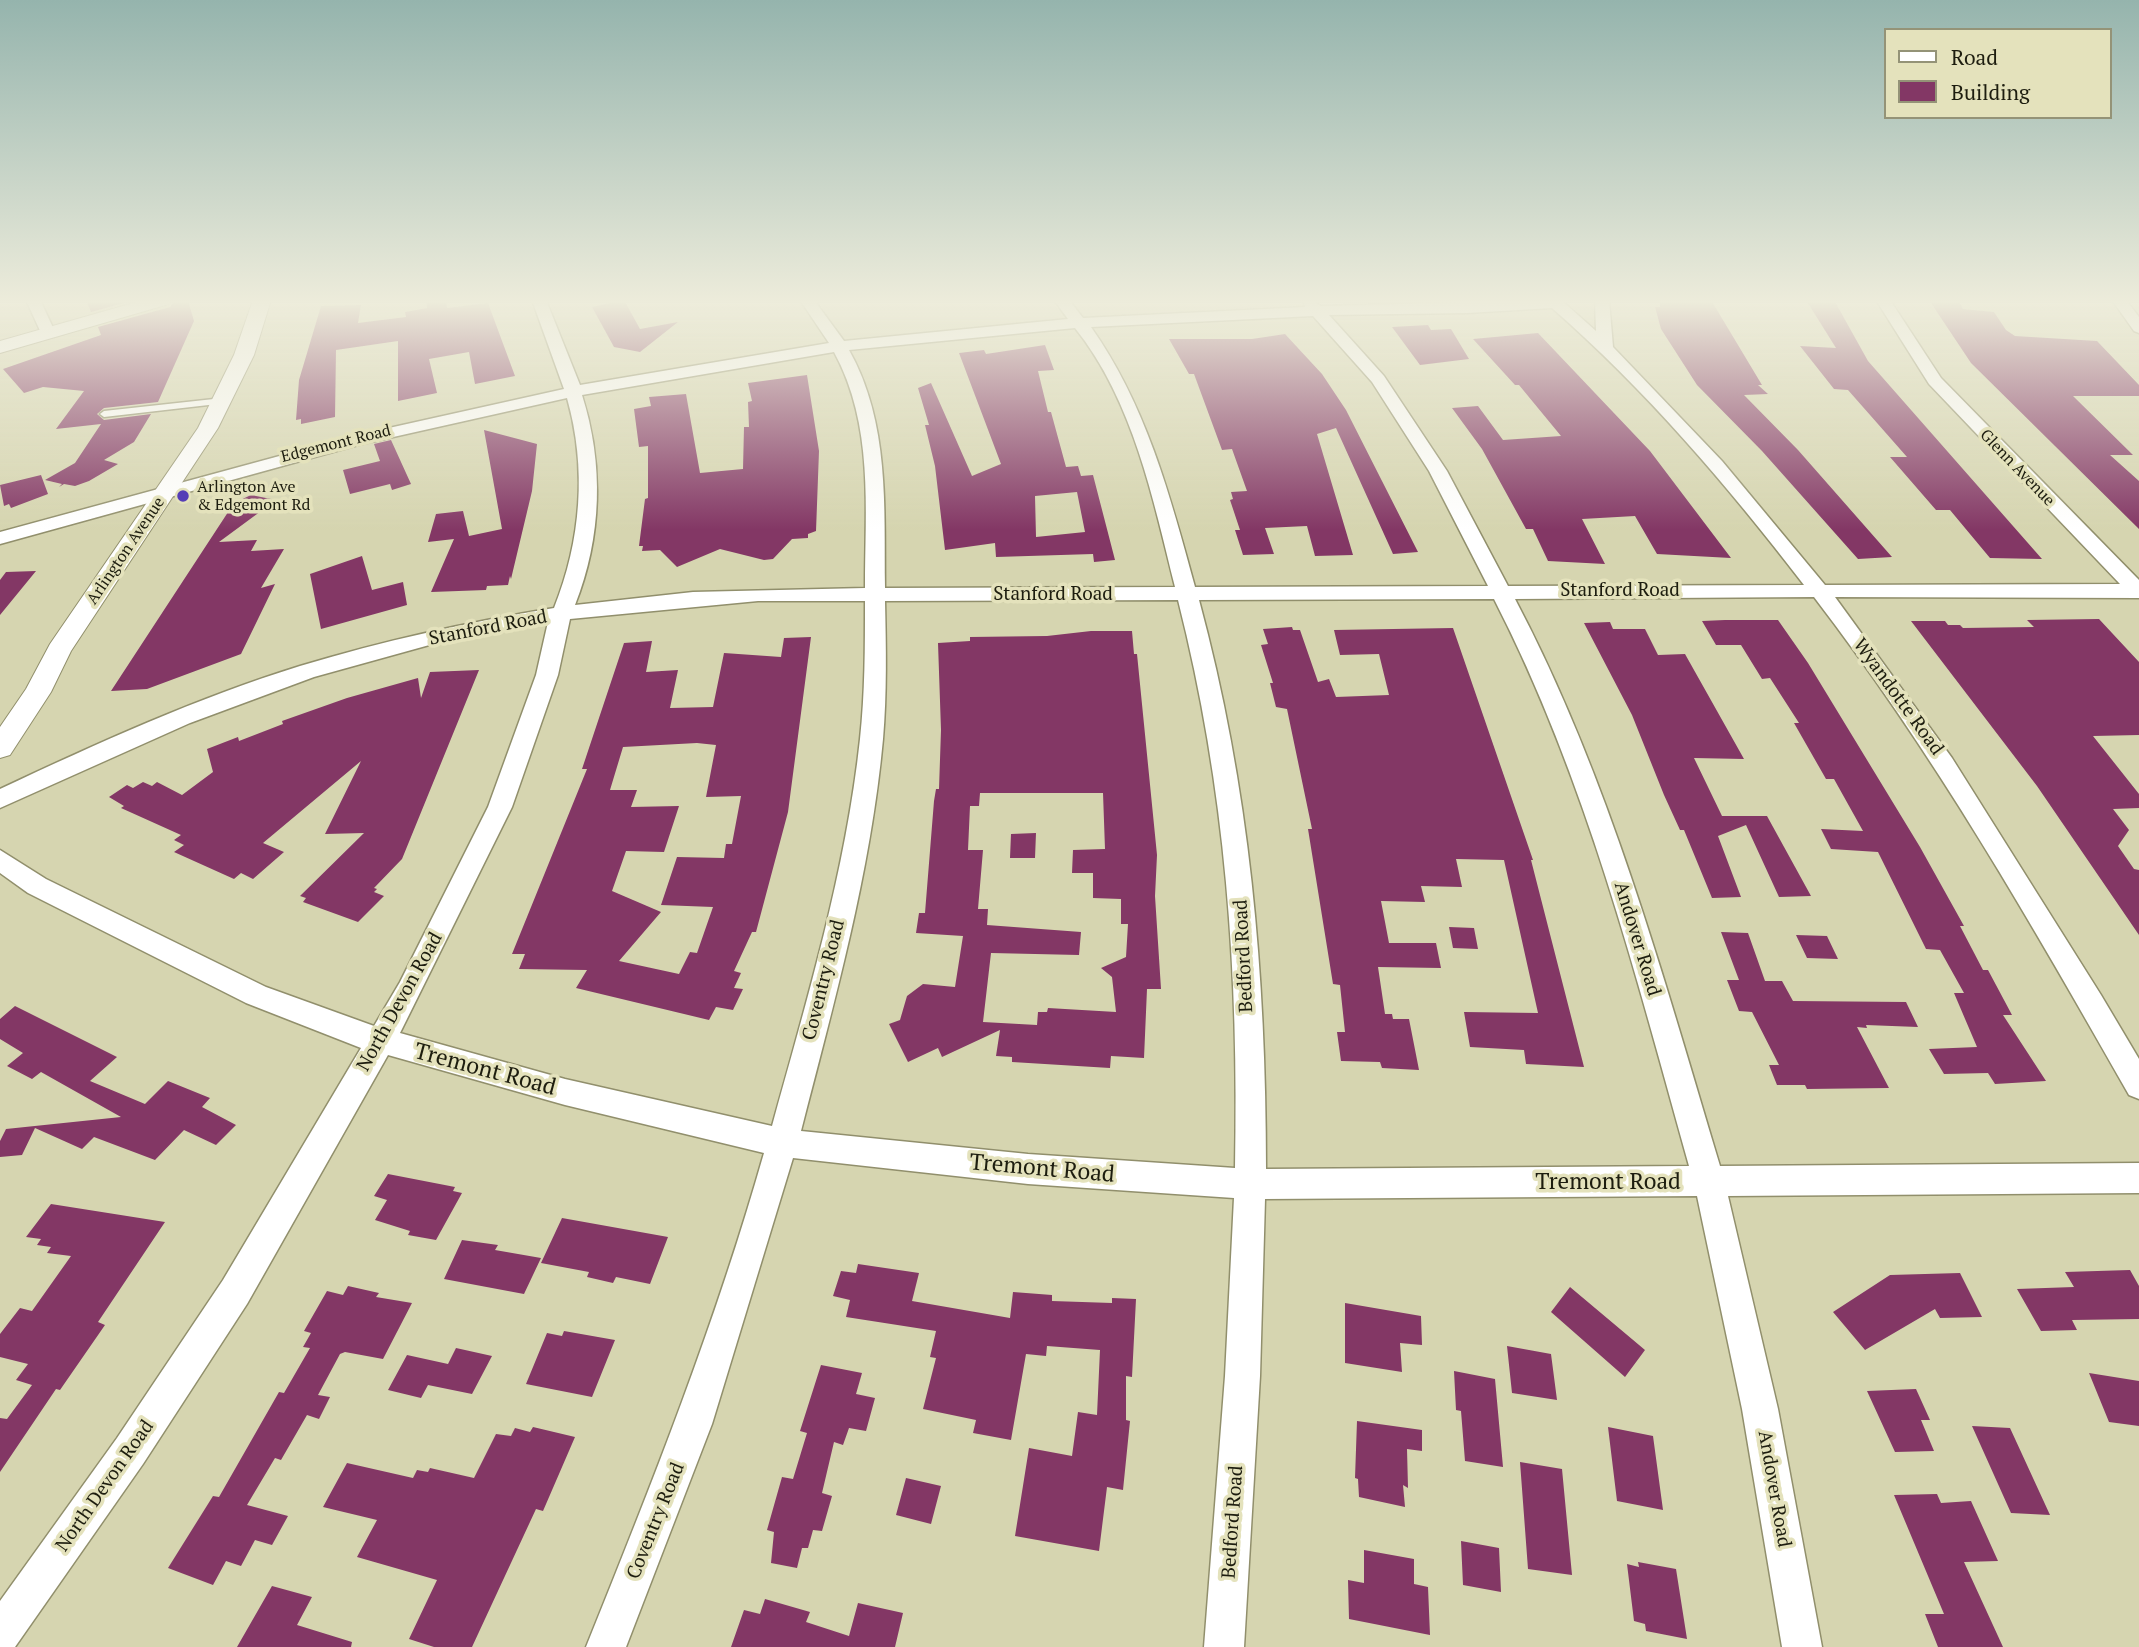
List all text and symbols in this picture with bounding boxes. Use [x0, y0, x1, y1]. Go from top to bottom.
legend [1884, 28, 2111, 119]
text: Road [1951, 43, 1998, 71]
text: Building [1951, 78, 2030, 106]
street label: Edgemont Road [279, 421, 393, 467]
street label: Glenn Avenue [1976, 426, 2058, 510]
place label: Arlington Ave & Edgemont Rd [197, 477, 311, 515]
marker: Arlington Ave & Edgemont Rd [175, 488, 191, 504]
street label: Arlington Avenue [83, 494, 169, 608]
street label: Stanford Road [1560, 580, 1680, 602]
street label: Stanford Road [993, 584, 1113, 606]
street label: Stanford Road [427, 605, 549, 651]
street label: Wyandotte Road [1848, 634, 1948, 760]
street label: Andover Road [1609, 879, 1665, 999]
street label: Bedford Road [1230, 899, 1258, 1013]
street label: Coventry Road [798, 917, 850, 1043]
street label: North Devon Road [352, 929, 448, 1075]
street label: Tremont Road [411, 1038, 559, 1102]
street label: Tremont Road [968, 1149, 1116, 1189]
street label: Tremont Road [1535, 1168, 1681, 1196]
street label: North Devon Road [51, 1416, 159, 1556]
street label: Andover Road [1753, 1429, 1795, 1549]
street label: Coventry Road [622, 1460, 690, 1582]
street label: Bedford Road [1218, 1465, 1248, 1579]

